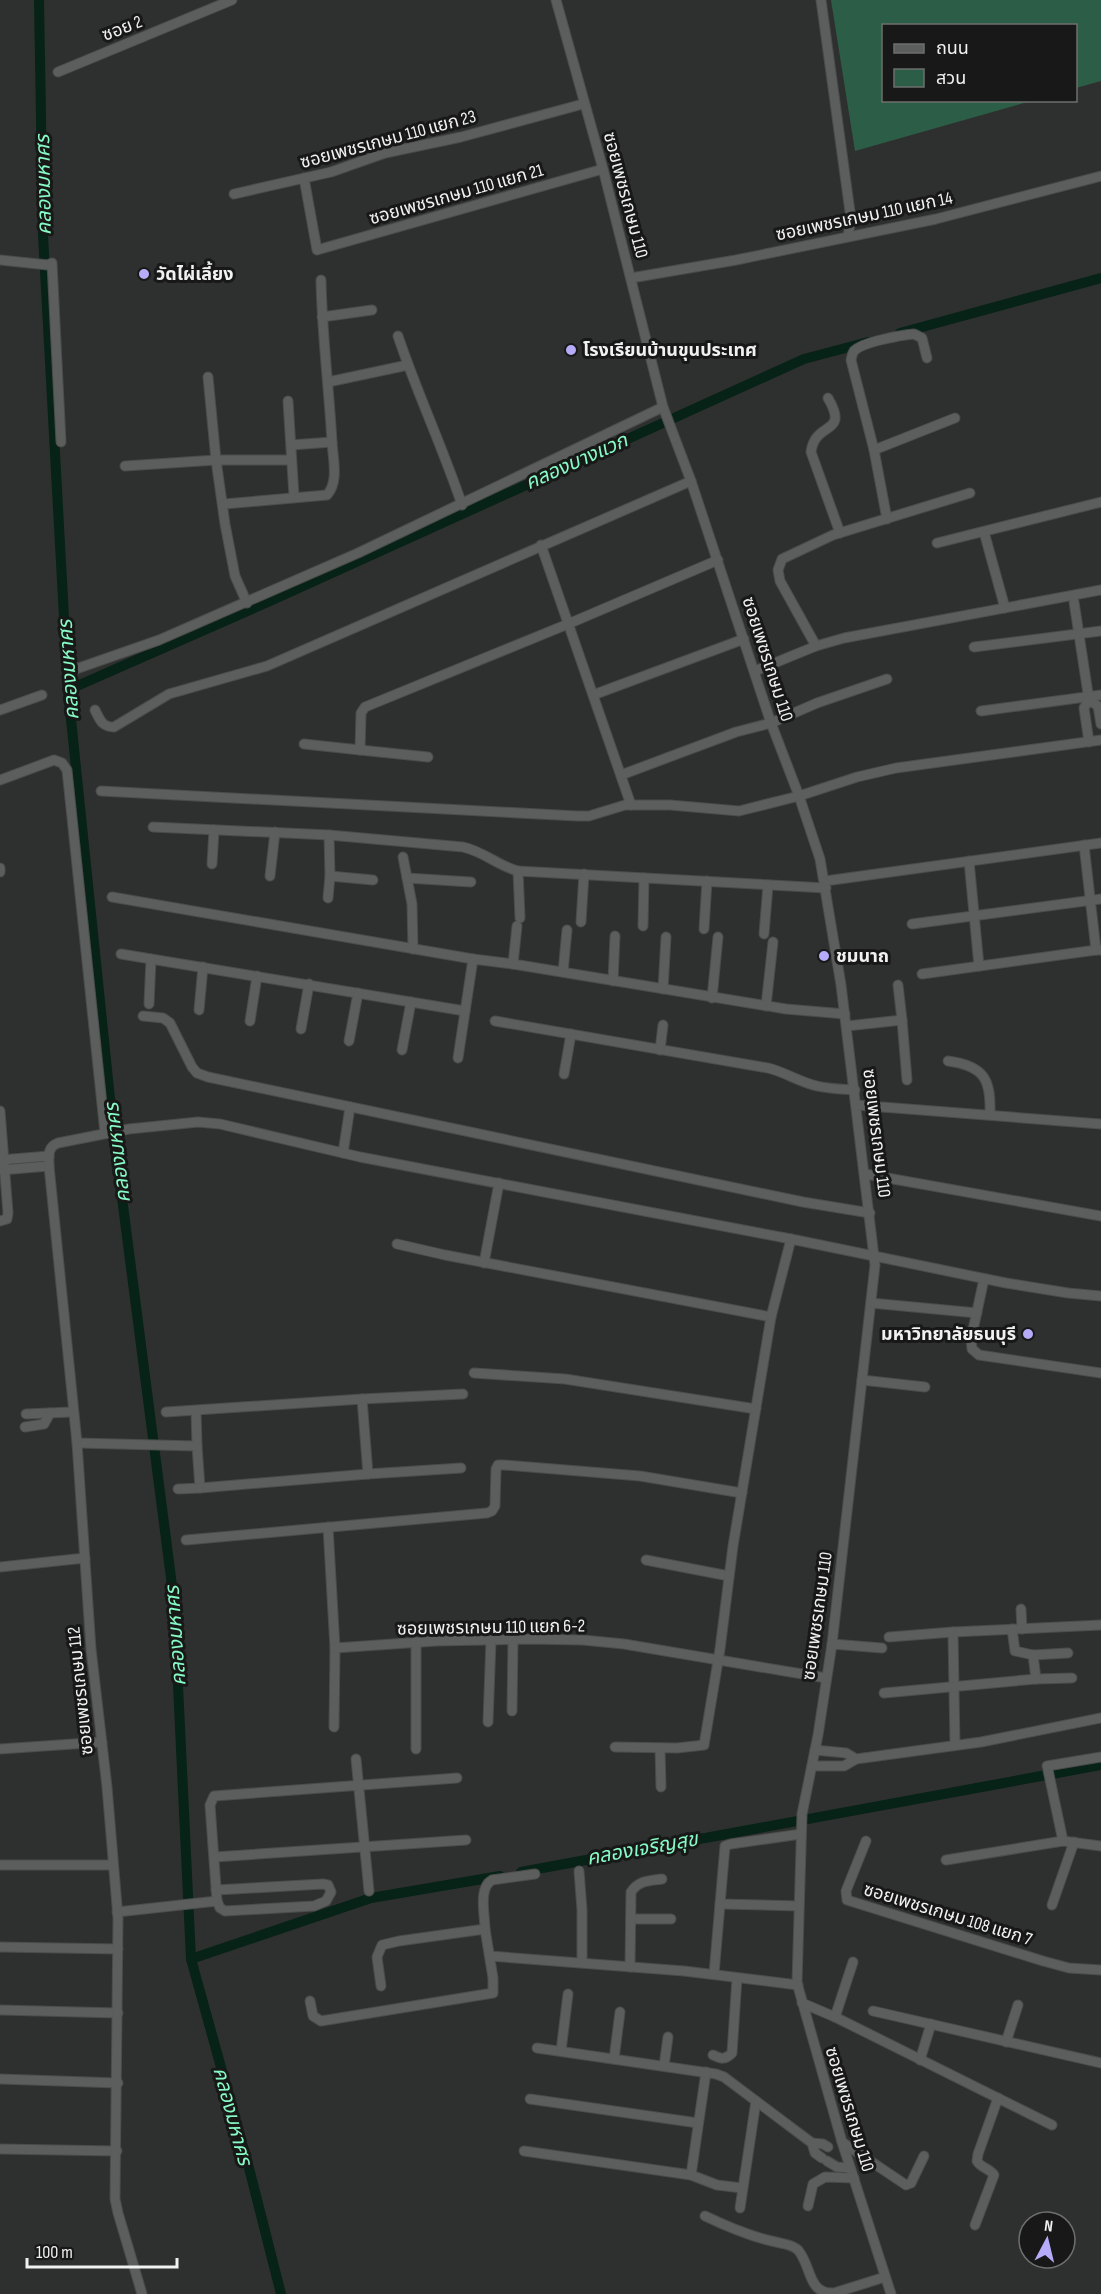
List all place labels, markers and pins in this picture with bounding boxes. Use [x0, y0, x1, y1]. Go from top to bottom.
place label: วัดไผ่เลี้ยง [156, 261, 234, 285]
marker: วัดไผ่เลี้ยง [137, 267, 151, 281]
place label: โรงเรียนบ้านขุนประเทศ [583, 340, 757, 361]
marker: โรงเรียนบ้านขุนประเทศ [564, 343, 578, 357]
place label: ชมนาถ [836, 946, 889, 967]
marker: ชมนาถ [817, 949, 831, 963]
place label: มหาวิทยาลัยธนบุรี [881, 1324, 1016, 1345]
marker: มหาวิทยาลัยธนบุรี [1021, 1327, 1035, 1341]

